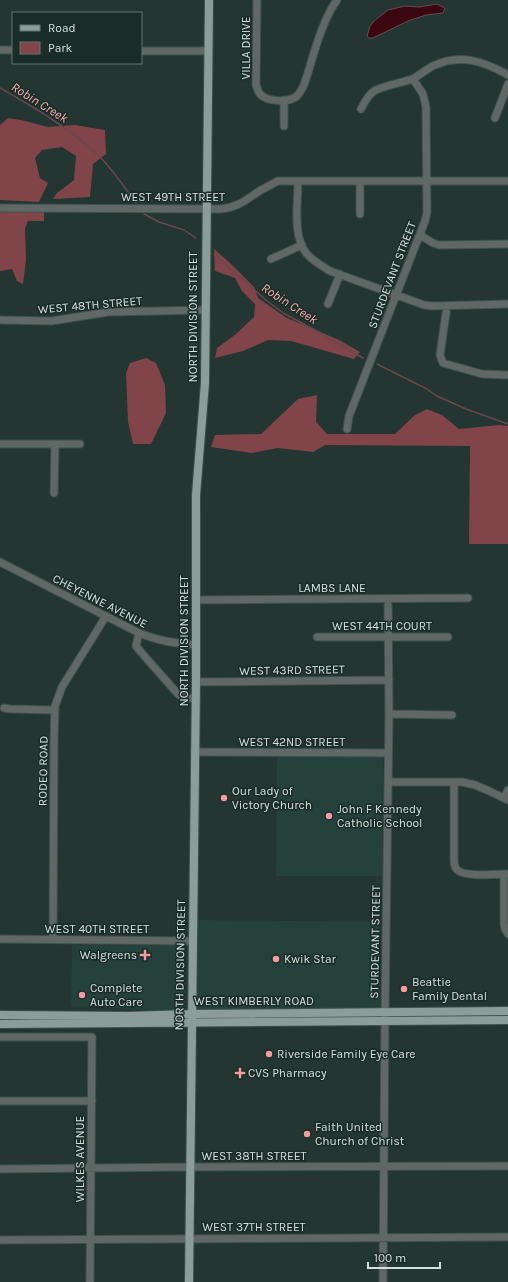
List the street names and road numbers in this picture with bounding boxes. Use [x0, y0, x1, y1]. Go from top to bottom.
street label: VILLA DRIVE [239, 16, 253, 80]
street label: WEST 49TH STREET [121, 190, 225, 204]
street label: STURDEVANT STREET [365, 219, 419, 331]
street label: NORTH DIVISION STREET [186, 251, 200, 383]
street label: WEST 48TH STREET [37, 293, 143, 317]
street label: CHEYENNE AVENUE [50, 571, 150, 631]
street label: NORTH DIVISION STREET [177, 575, 191, 707]
street label: LAMBS LANE [298, 581, 366, 595]
street label: WEST 44TH COURT [332, 619, 432, 633]
street label: WEST 43RD STREET [239, 662, 345, 678]
street label: WEST 42ND STREET [239, 735, 345, 749]
street label: RODEO ROAD [35, 736, 51, 806]
street label: STURDEVANT STREET [367, 885, 383, 999]
street label: NORTH DIVISION STREET [172, 899, 188, 1031]
street label: WEST 40TH STREET [45, 922, 149, 936]
street label: WEST KIMBERLY ROAD [194, 994, 314, 1008]
street label: WILKES AVENUE [73, 1116, 87, 1202]
street label: WEST 38TH STREET [201, 1149, 307, 1163]
street label: WEST 37TH STREET [202, 1220, 306, 1234]

